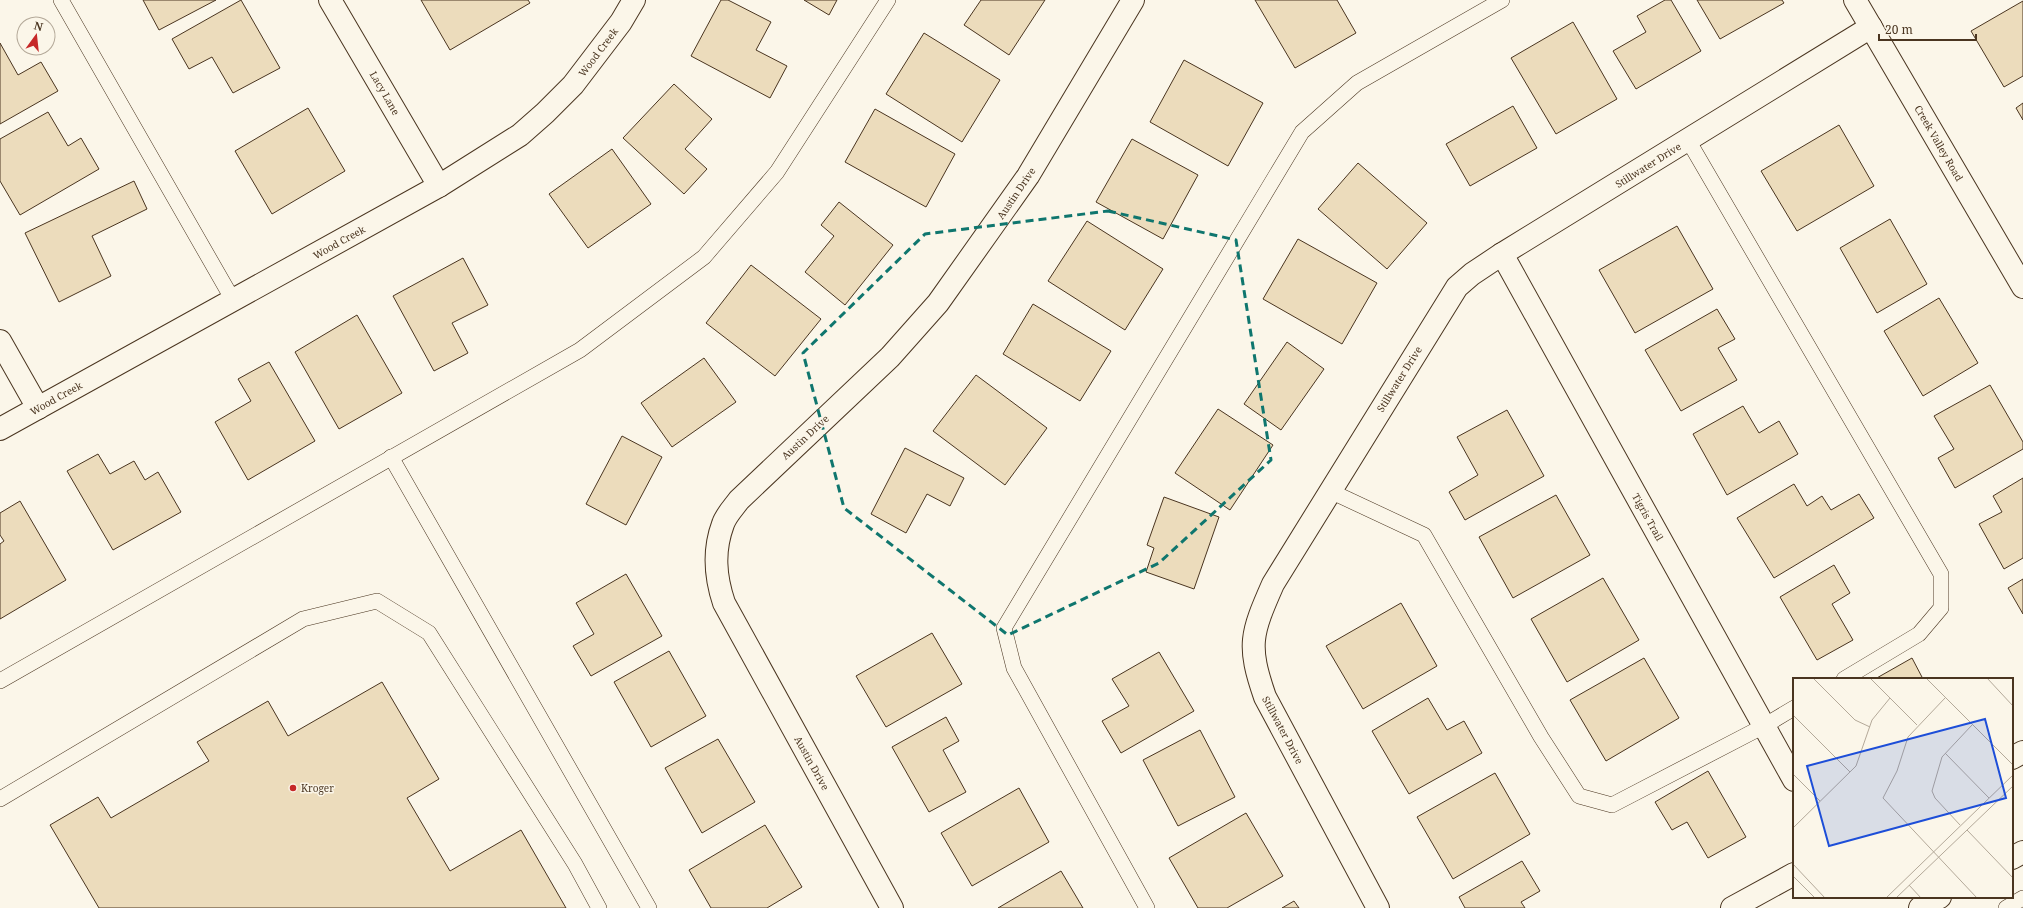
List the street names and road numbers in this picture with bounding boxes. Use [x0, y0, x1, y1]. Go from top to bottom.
street label: Wood Creek [575, 25, 621, 79]
street label: Lacy Lane [367, 68, 403, 118]
street label: Creek Valley Road [1912, 102, 1966, 184]
street label: Stillwater Drive [1612, 139, 1684, 191]
street label: Austin Drive [993, 164, 1039, 222]
street label: Wood Creek [310, 222, 368, 262]
street label: Stillwater Drive [1373, 343, 1425, 415]
street label: Wood Creek [27, 378, 85, 418]
street label: Austin Drive [778, 411, 832, 463]
street label: Tigris Trail [1629, 491, 1667, 543]
street label: Stillwater Drive [1259, 694, 1307, 766]
street label: Austin Drive [791, 733, 833, 793]

